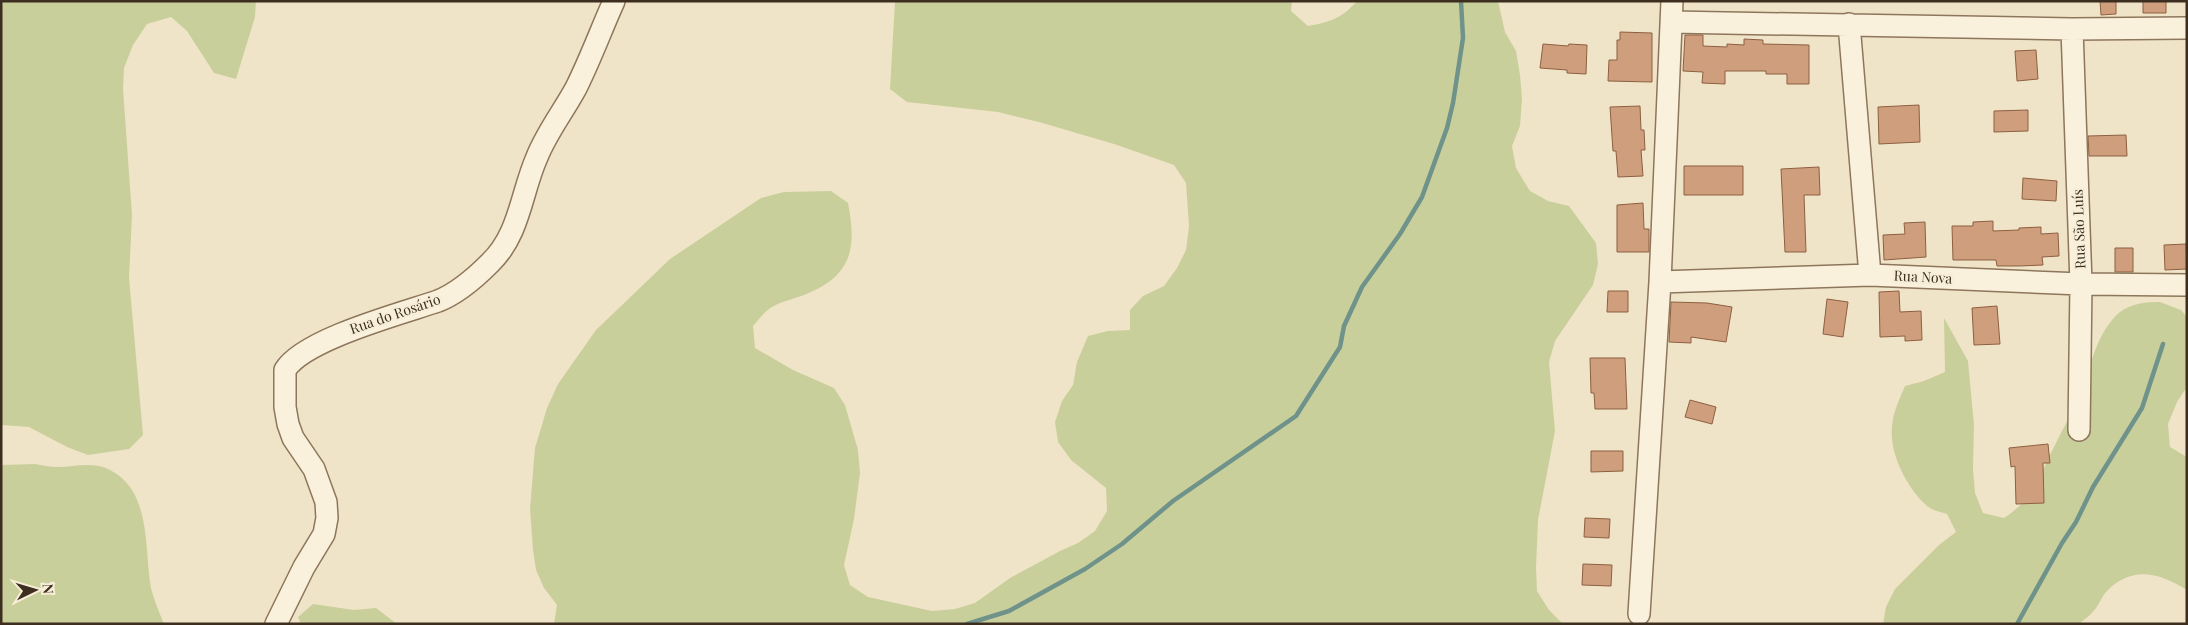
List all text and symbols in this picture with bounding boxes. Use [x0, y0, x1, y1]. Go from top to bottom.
street label: Rua São Luís [2068, 189, 2089, 269]
street label: Rua Nova [1893, 265, 1953, 288]
street label: Rua do Rosário [347, 289, 443, 338]
north arrow [10, 565, 60, 615]
text: N [39, 583, 58, 595]

